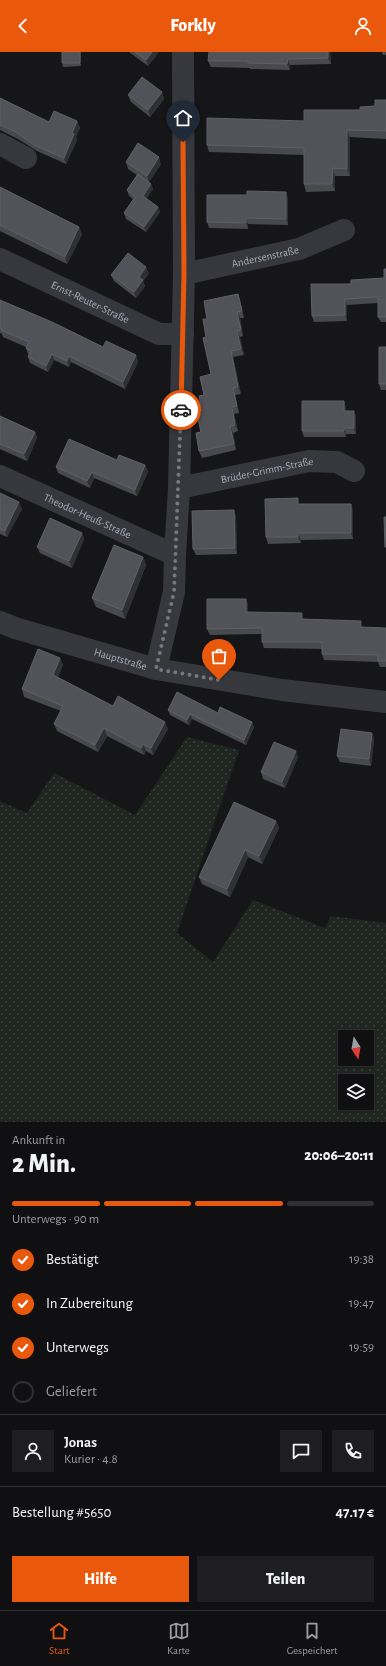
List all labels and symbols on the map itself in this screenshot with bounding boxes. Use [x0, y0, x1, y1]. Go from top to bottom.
pin [166, 101, 200, 142]
street label: Andersenstraße [230, 244, 300, 269]
street label: Ernst-Reuter-Straße [50, 279, 131, 325]
courier [161, 390, 201, 430]
street label: Brüder-Grimm-Straße [220, 455, 314, 485]
street label: Theodor-Heuß-Straße [42, 491, 133, 540]
pin [202, 639, 236, 680]
street label: Hauptstraße [93, 646, 148, 672]
north arrow [338, 1030, 374, 1066]

